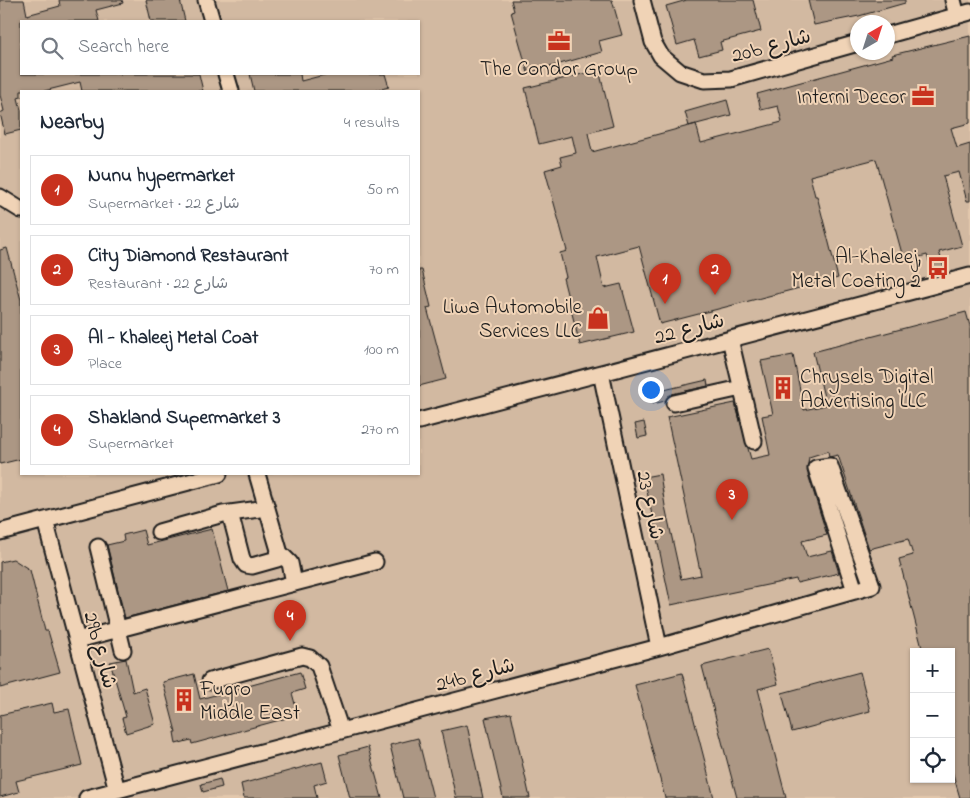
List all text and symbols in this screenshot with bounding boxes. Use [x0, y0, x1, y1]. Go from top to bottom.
north arrow [850, 15, 895, 60]
search box [20, 20, 420, 75]
street label: 20b شارع [728, 22, 815, 72]
office icon: The Condor Group [546, 28, 572, 54]
icon: search [38, 34, 66, 62]
text: Search here [78, 34, 169, 61]
place label: The Condor Group [480, 55, 638, 85]
place label: Interni Decor [797, 83, 906, 113]
office icon: Interni Decor [910, 83, 936, 109]
text: Nearby [40, 108, 104, 138]
text: 4 results [344, 111, 400, 135]
text: Nunu hypermarket [88, 163, 235, 190]
text: 1 [54, 178, 60, 202]
text: 50 m [367, 178, 399, 202]
text: Supermarket · شارع 22 [88, 192, 240, 216]
text: City Diamond Restaurant [88, 243, 289, 270]
place label: Al-Khaleej, Metal Coating 2 [792, 243, 921, 299]
pin: 2 [699, 254, 731, 295]
bus stop icon: Al-Khaleej, Metal Coating 2 [925, 255, 951, 281]
text: 2 [53, 258, 61, 282]
text: 70 m [369, 258, 399, 282]
pin: 1 [649, 263, 681, 304]
text: Restaurant · شارع 22 [88, 272, 228, 296]
place label: Liwa Automobile Services LLC [443, 293, 583, 347]
shop icon: Liwa Automobile Services LLC [585, 305, 611, 331]
street label: شارع 22 [651, 306, 728, 354]
text: Al - Khaleej Metal Coat [88, 325, 258, 352]
text: 3 [54, 338, 60, 362]
text: 100 m [364, 338, 399, 362]
text: Place [88, 352, 122, 376]
place label: Chrysels Digital Advertising LLC [800, 363, 934, 419]
building icon: Chrysels Digital Advertising LLC [770, 375, 796, 401]
your location [638, 377, 664, 403]
text: Shakland Supermarket 3 [88, 405, 281, 432]
text: 4 [54, 418, 60, 442]
text: 270 m [361, 418, 399, 442]
text: Supermarket [88, 432, 174, 456]
street label: شارع 23 [627, 468, 671, 543]
pin: 3 [716, 479, 748, 520]
pin: 4 [274, 600, 306, 641]
street label: 29b شارع [74, 609, 124, 692]
map controls [910, 648, 955, 783]
button: + [910, 648, 955, 693]
street label: 24b شارع [433, 651, 518, 701]
place label: Fugro Middle East [199, 675, 300, 729]
building icon: Fugro Middle East [171, 687, 197, 713]
button: − [910, 693, 955, 738]
button: locate [910, 738, 955, 783]

